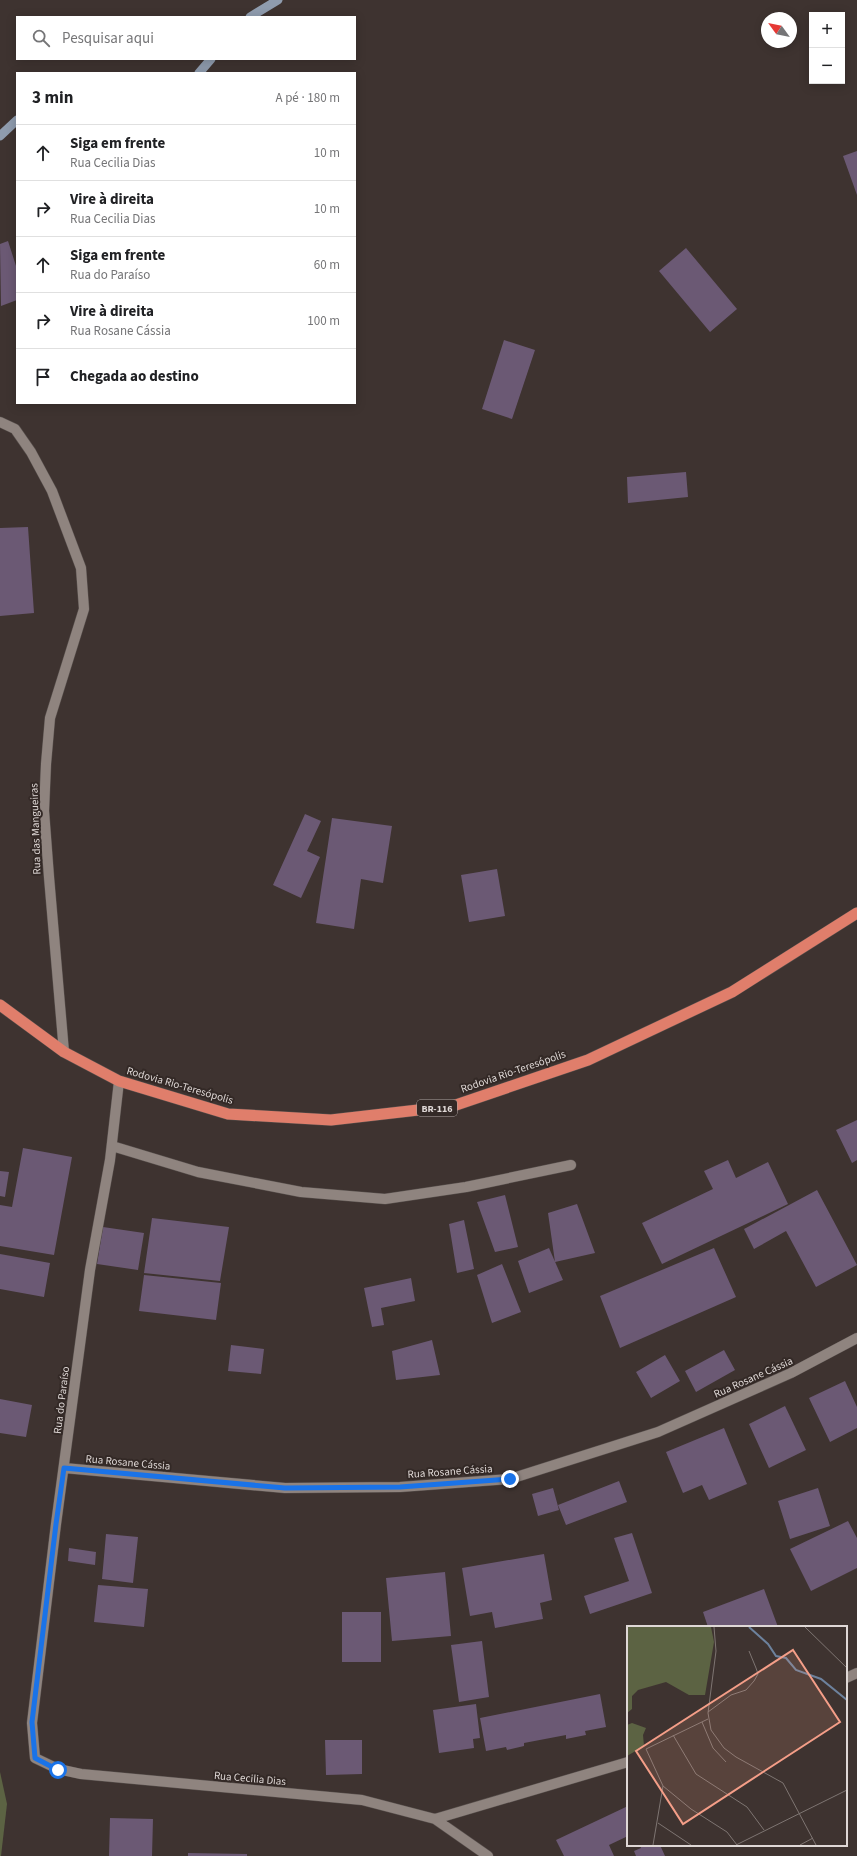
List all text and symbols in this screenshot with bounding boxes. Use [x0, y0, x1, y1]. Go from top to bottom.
north arrow [761, 12, 797, 48]
map controls [809, 12, 845, 84]
button: + [809, 12, 845, 48]
search box [16, 16, 356, 60]
icon: search [30, 27, 52, 49]
text: Pesquisar aqui [62, 28, 154, 49]
button: − [809, 48, 845, 84]
text: 3 min [32, 86, 73, 110]
text: A pé · 180 m [275, 89, 340, 107]
text: Siga em frente [70, 133, 165, 154]
icon: ahead [32, 142, 54, 164]
text: 10 m [314, 144, 340, 162]
text: Rua Cecilia Dias [70, 154, 155, 172]
text: Vire à direita [70, 189, 154, 210]
icon: right [32, 198, 54, 220]
text: 10 m [314, 200, 340, 218]
text: Rua Cecilia Dias [70, 210, 155, 228]
text: Siga em frente [70, 245, 165, 266]
icon: ahead [32, 254, 54, 276]
text: 60 m [314, 256, 340, 274]
text: Rua do Paraíso [70, 266, 150, 284]
text: Vire à direita [70, 301, 154, 322]
icon: right [32, 310, 54, 332]
text: 100 m [307, 312, 340, 330]
text: Rua Rosane Cássia [70, 322, 171, 340]
icon: arrive [32, 366, 54, 388]
text: Chegada ao destino [70, 366, 199, 387]
street label: Rua das Mangueiras [26, 783, 45, 875]
street label: Rodovia Rio-Teresópolis [459, 1046, 568, 1096]
street label: Rodovia Rio-Teresópolis [125, 1063, 235, 1108]
road number: BR-116 [417, 1100, 457, 1116]
street label: Rua Rosane Cássia [711, 1353, 795, 1402]
street label: Rua do Paraíso [50, 1365, 73, 1435]
street label: Rua Rosane Cássia [85, 1451, 171, 1474]
street label: Rua Rosane Cássia [407, 1461, 493, 1482]
route end [501, 1470, 519, 1488]
inset map [627, 1626, 847, 1846]
route start [49, 1761, 67, 1779]
street label: Rua Cecilia Dias [213, 1768, 287, 1789]

